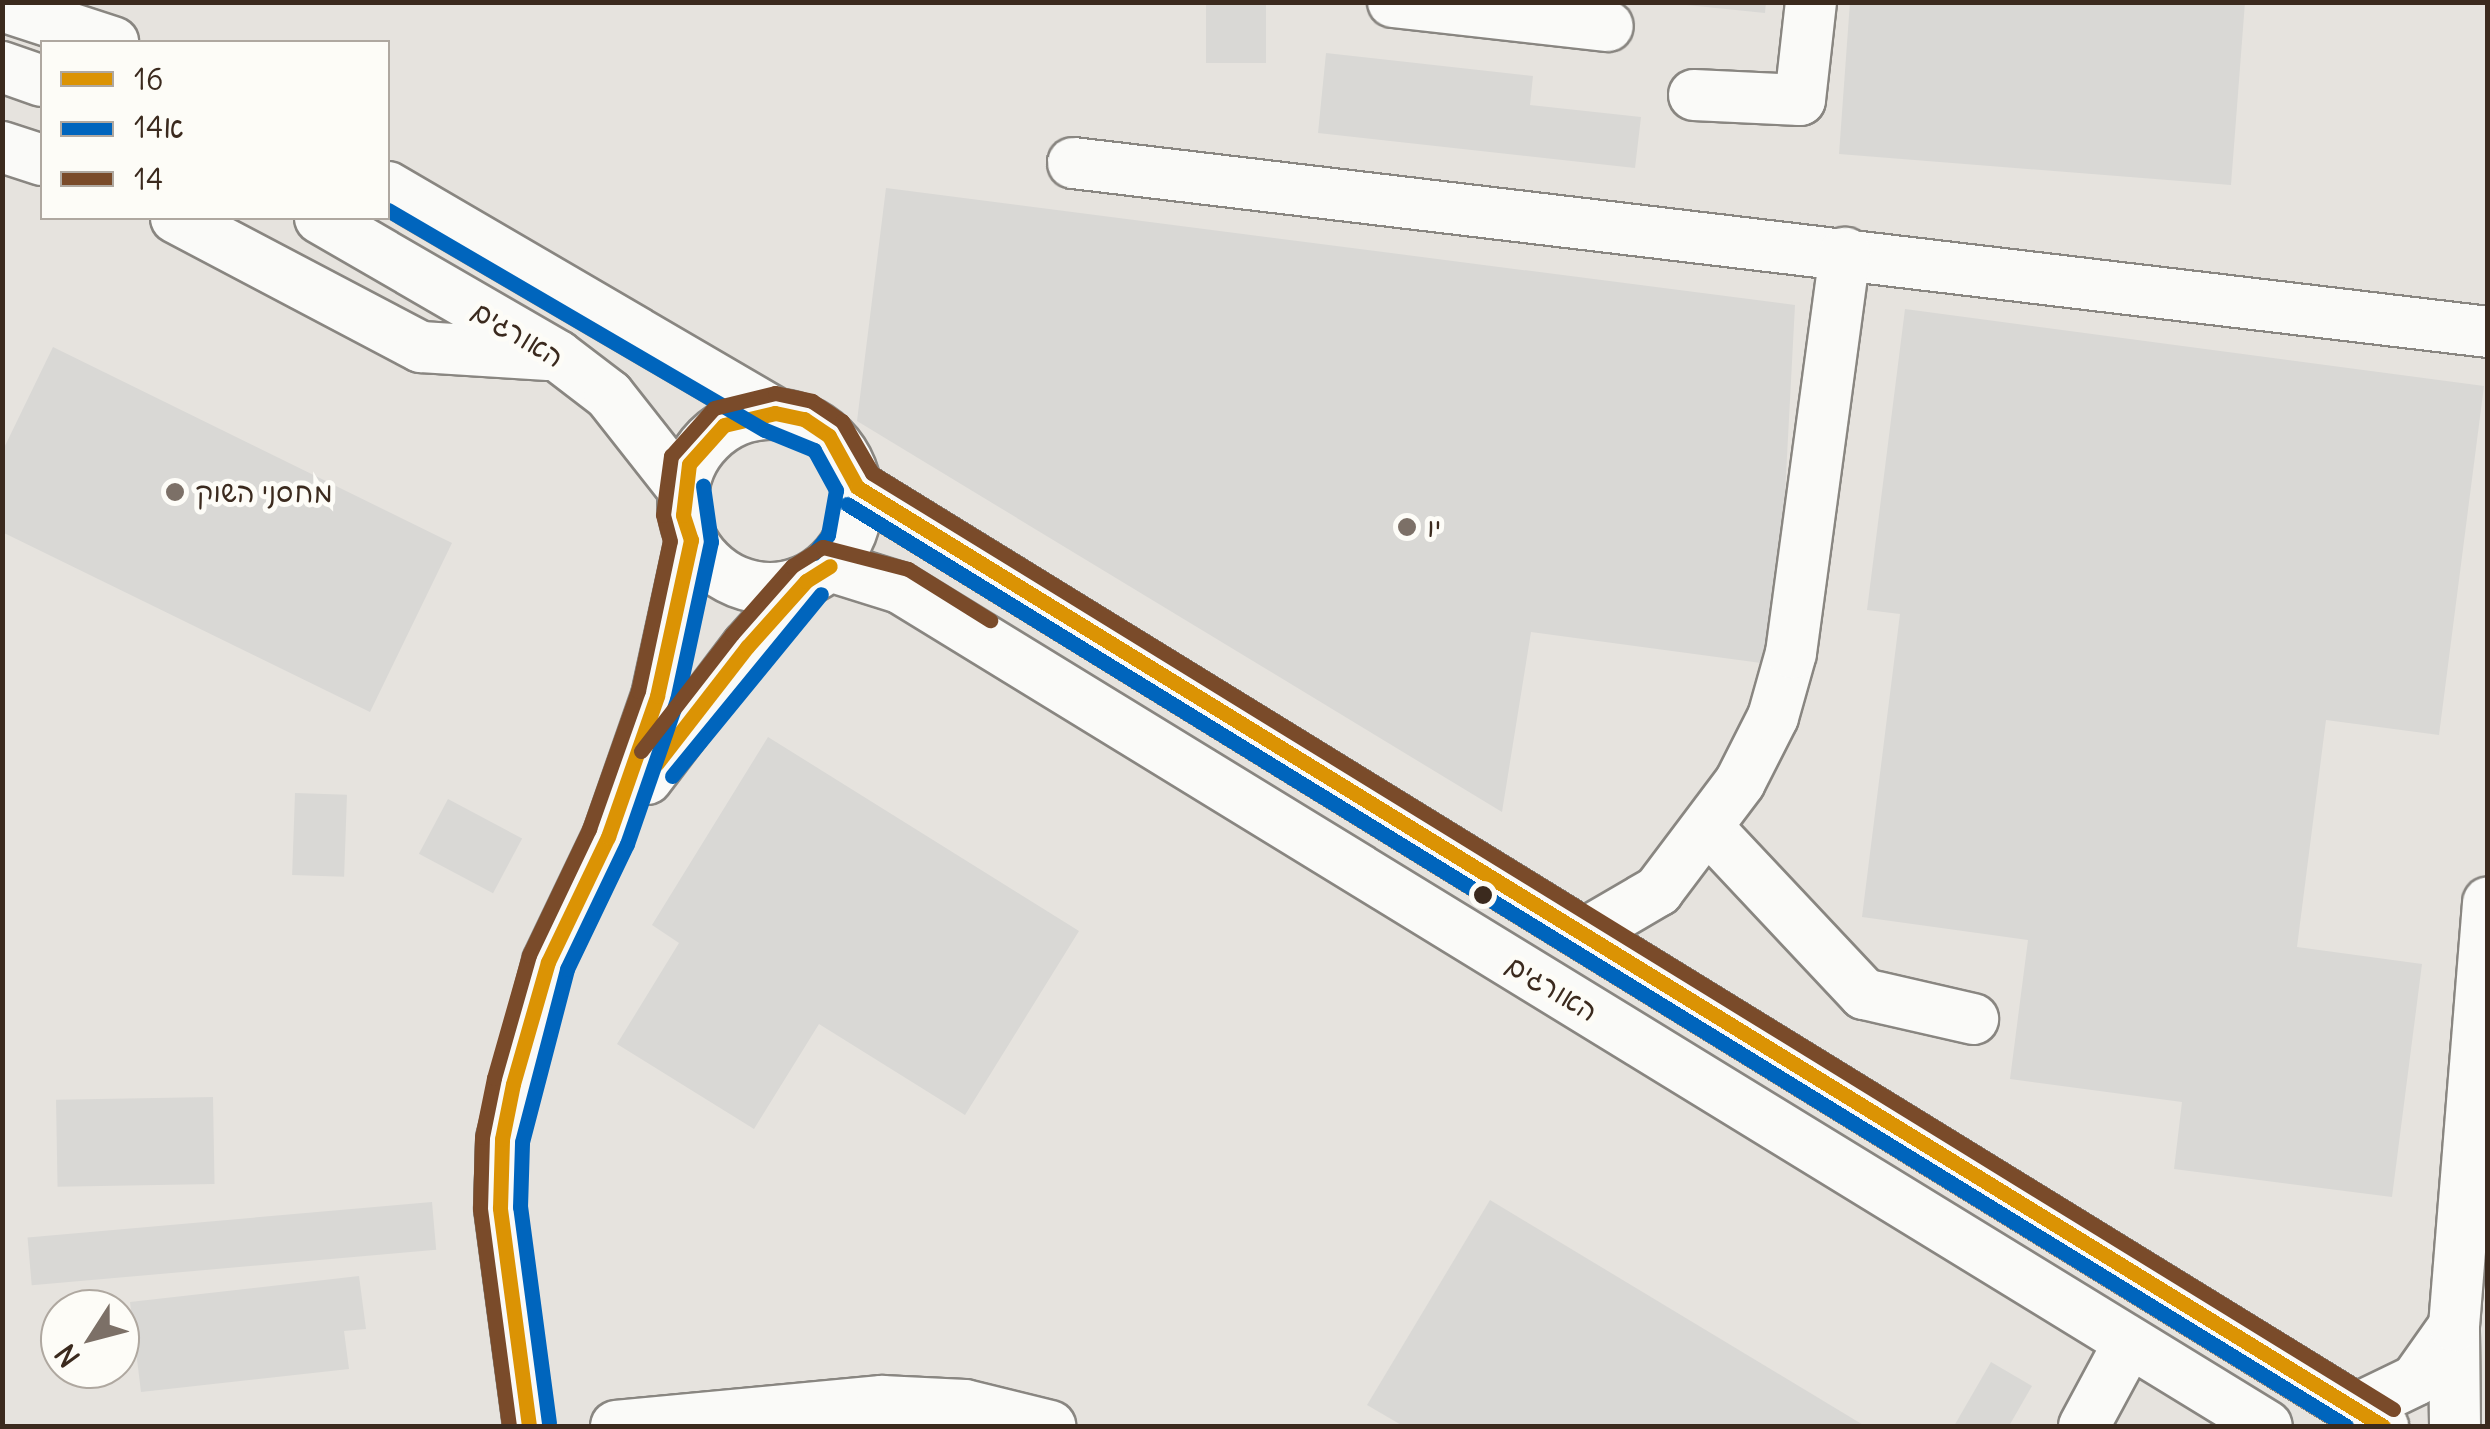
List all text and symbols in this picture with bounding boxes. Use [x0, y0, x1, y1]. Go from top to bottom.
legend [40, 40, 390, 220]
text: 16 [134, 60, 163, 98]
text: 14א [134, 108, 184, 146]
text: 14 [134, 160, 163, 198]
street label: האורגים [466, 294, 570, 374]
place label: מחסני השוק [195, 475, 333, 509]
marker: מחסני השוק [164, 481, 186, 503]
place label: יו [1427, 510, 1441, 544]
marker: יו [1396, 516, 1418, 538]
unlabelled marker [1473, 885, 1493, 905]
street label: האורגים [1500, 948, 1604, 1028]
north arrow [40, 1289, 140, 1389]
text: N [47, 1337, 88, 1374]

